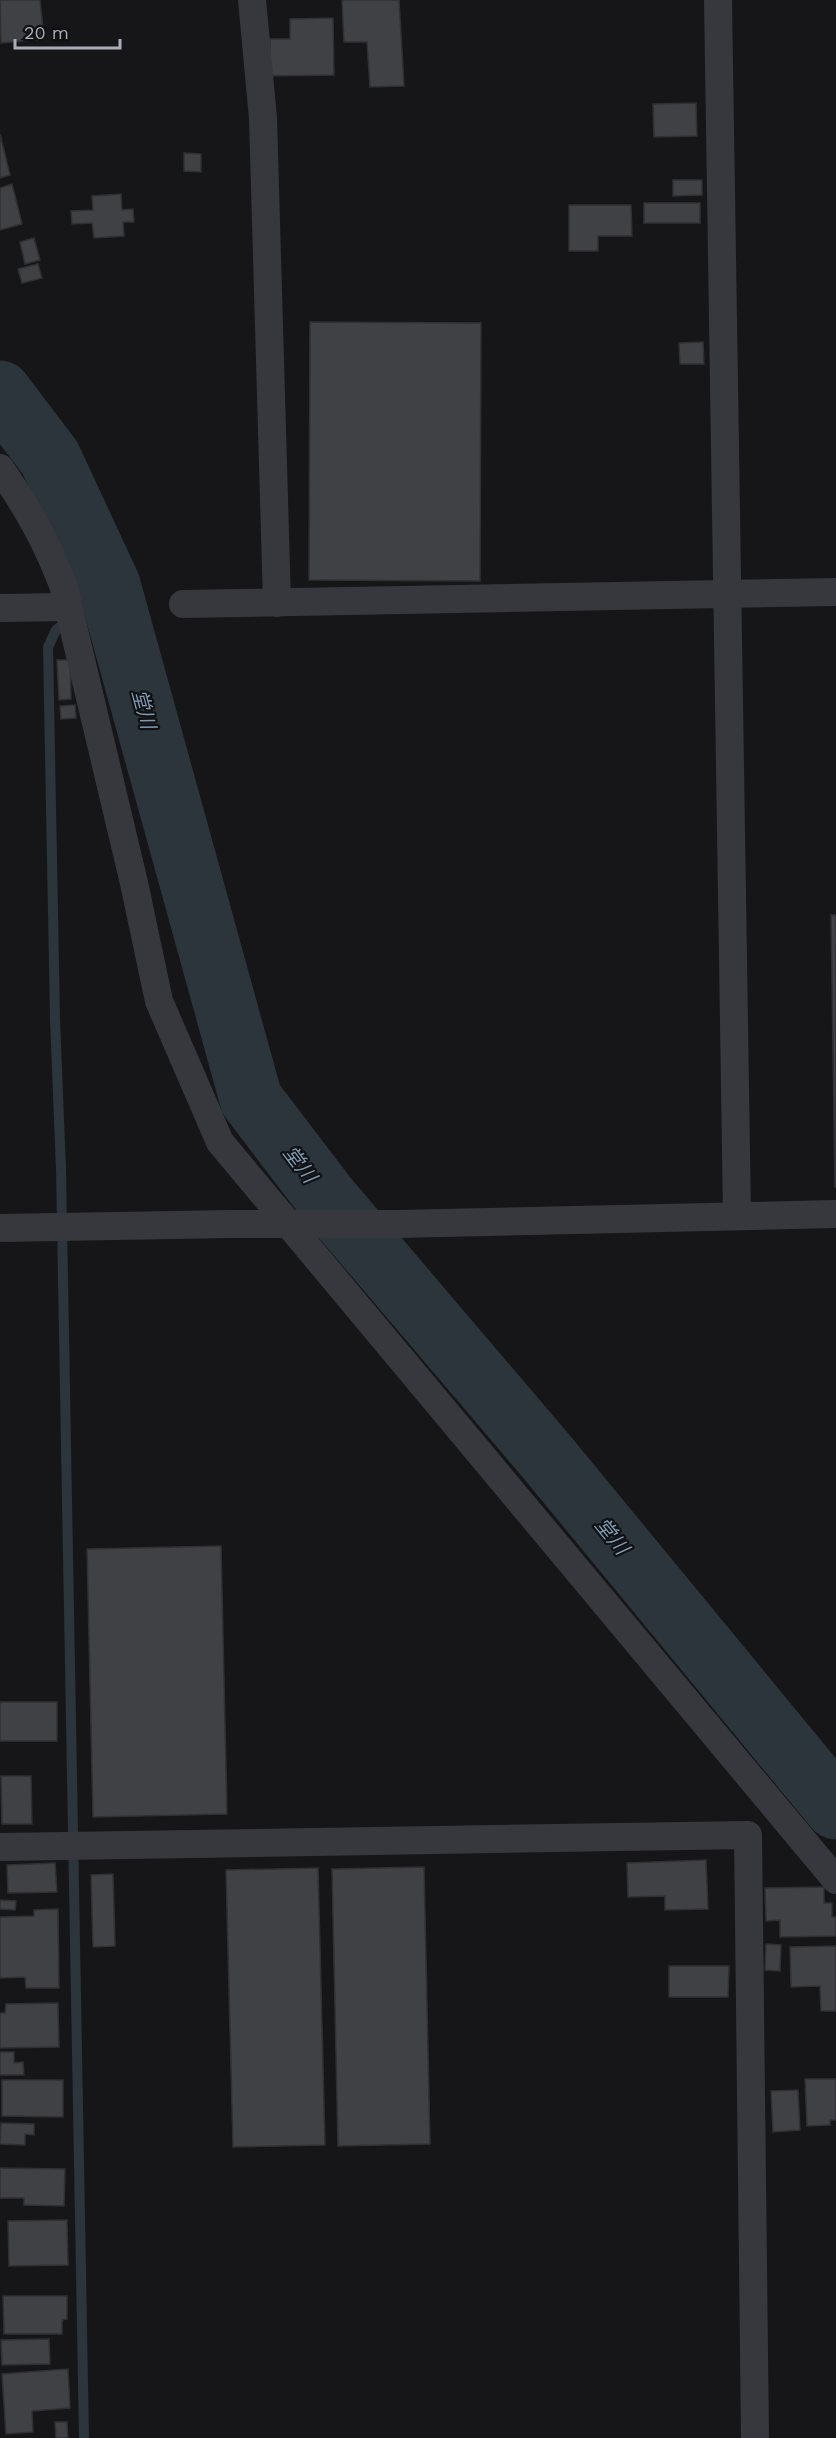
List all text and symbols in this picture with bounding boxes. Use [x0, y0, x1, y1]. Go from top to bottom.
scale bar [15, 12, 120, 50]
text: 20 m [24, 22, 69, 43]
water label: 堂川 [127, 687, 161, 733]
water label: 堂川 [278, 1141, 323, 1189]
water label: 堂川 [590, 1513, 635, 1561]

